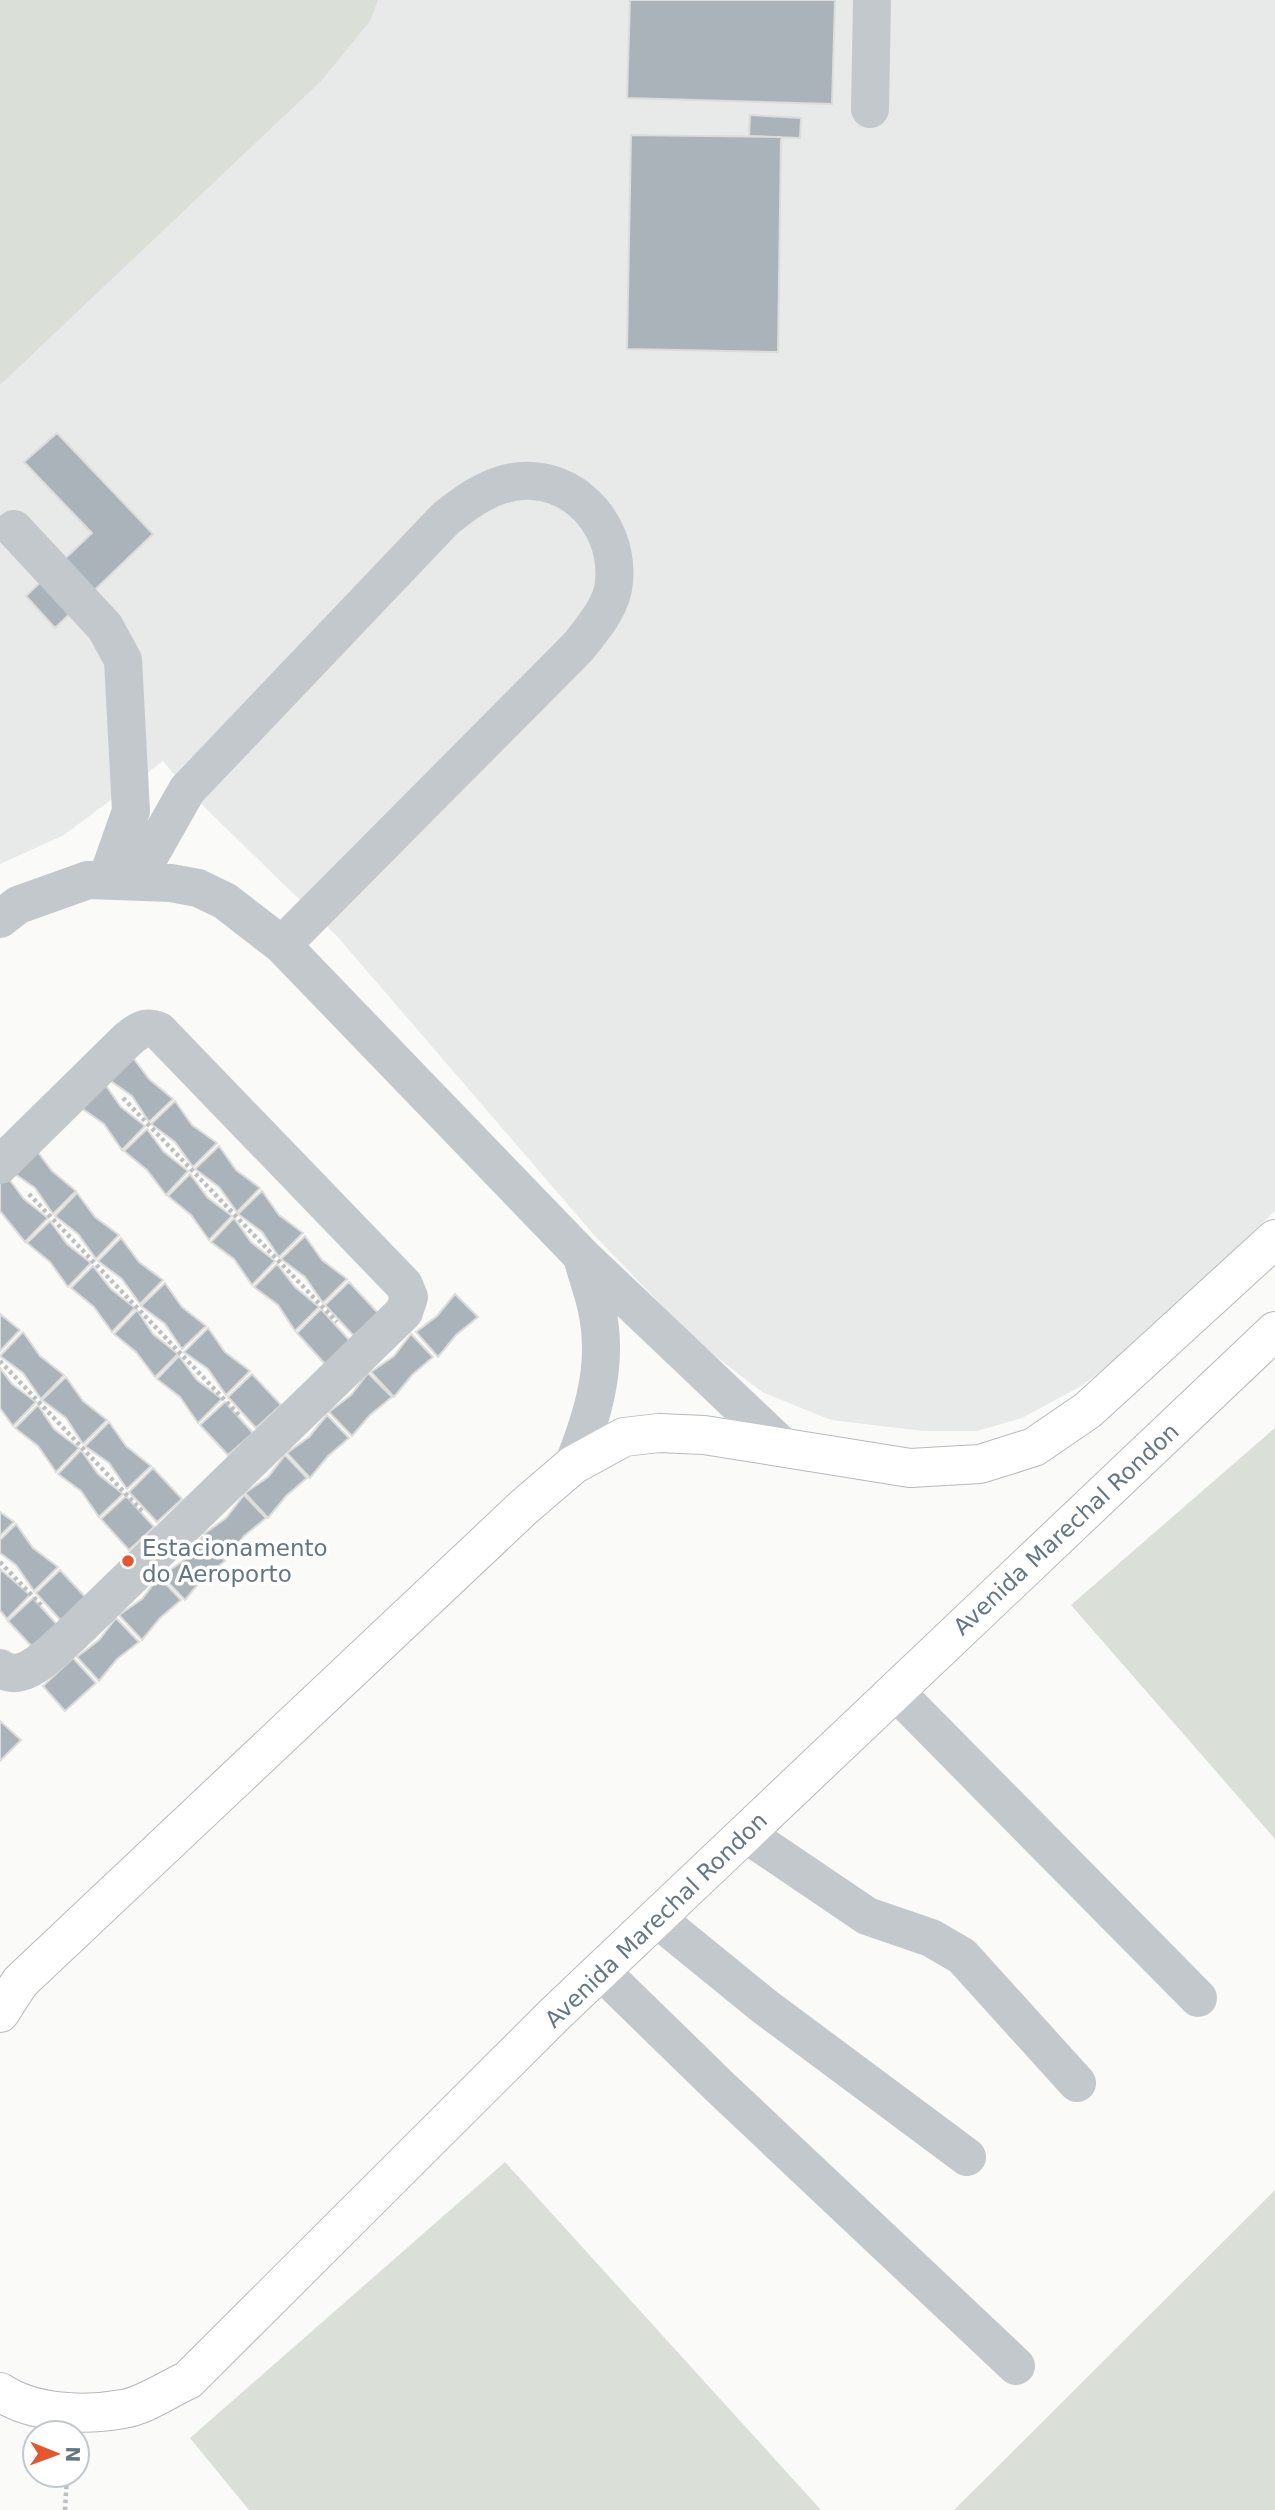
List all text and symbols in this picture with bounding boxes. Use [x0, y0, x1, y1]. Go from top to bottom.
street label: Avenida Marechal Rondon [948, 1418, 1184, 1640]
place label: Estacionamento do Aeroporto [142, 1535, 328, 1587]
marker: Estacionamento do Aeroporto [120, 1553, 136, 1569]
street label: Avenida Marechal Rondon [540, 1807, 772, 2033]
north arrow [21, 2419, 91, 2489]
text: N [62, 2446, 84, 2462]

